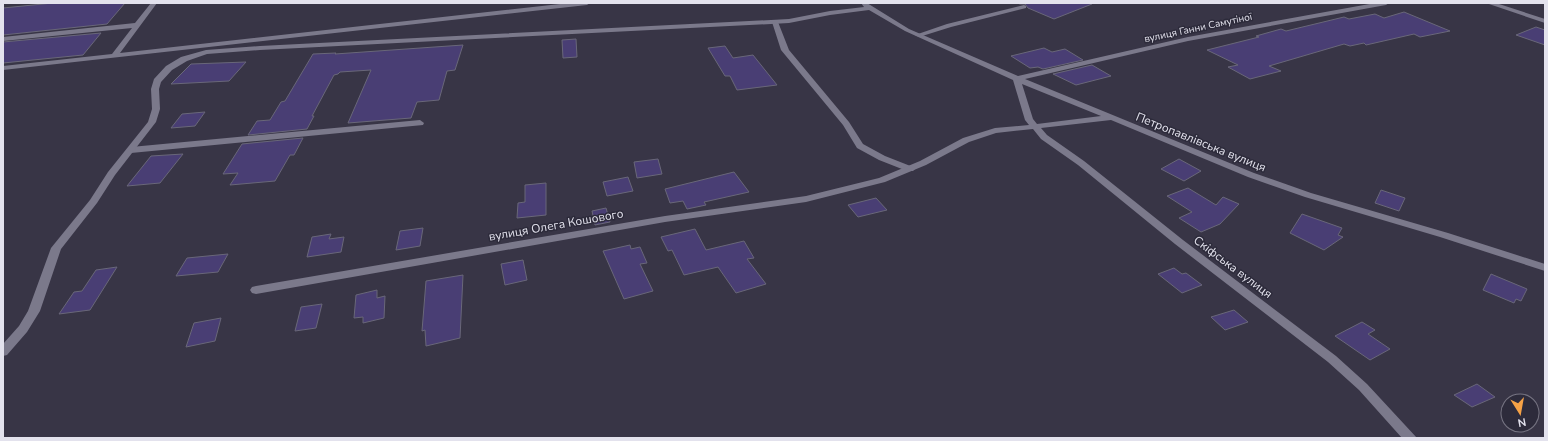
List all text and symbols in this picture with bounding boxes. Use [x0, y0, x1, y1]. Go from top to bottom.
street label: вулиця Ганни Самутіної [1143, 10, 1254, 46]
street label: Петропавлівська вулиця [1133, 109, 1269, 175]
street label: вулиця Олега Кошового [487, 205, 625, 245]
street label: Скіфська вулиця [1190, 232, 1276, 302]
north arrow [1500, 393, 1540, 433]
text: N [1516, 414, 1527, 430]

